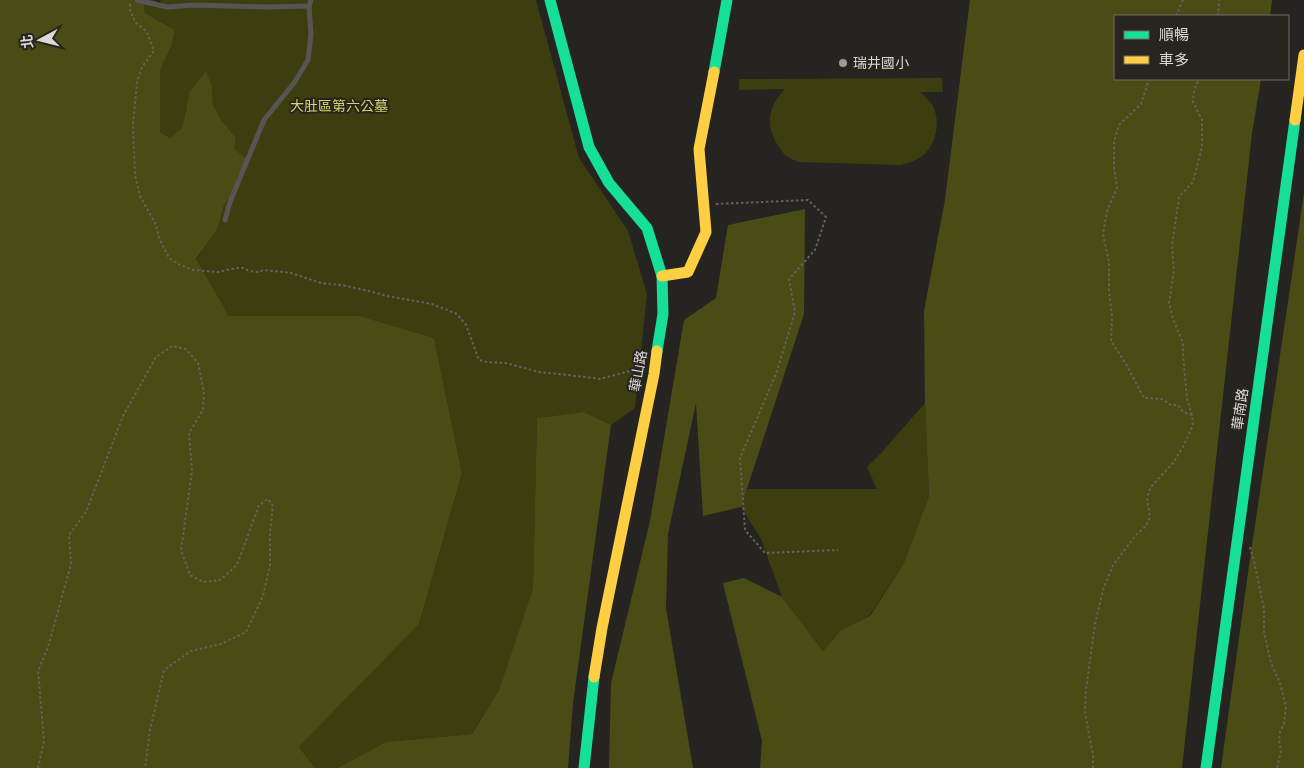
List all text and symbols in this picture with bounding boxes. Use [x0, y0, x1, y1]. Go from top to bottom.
north arrow [15, 15, 65, 65]
legend [1114, 15, 1289, 80]
text: 順暢 [1159, 25, 1189, 44]
text: 北 [17, 34, 37, 50]
text: 車多 [1159, 50, 1189, 69]
place label: 瑞井國小 [853, 54, 909, 72]
marker: 瑞井國小 [837, 57, 849, 69]
park label: 大肚區第六公墓 [290, 97, 388, 115]
street label: 華山路 [625, 349, 651, 393]
street label: 華南路 [1228, 387, 1252, 431]

